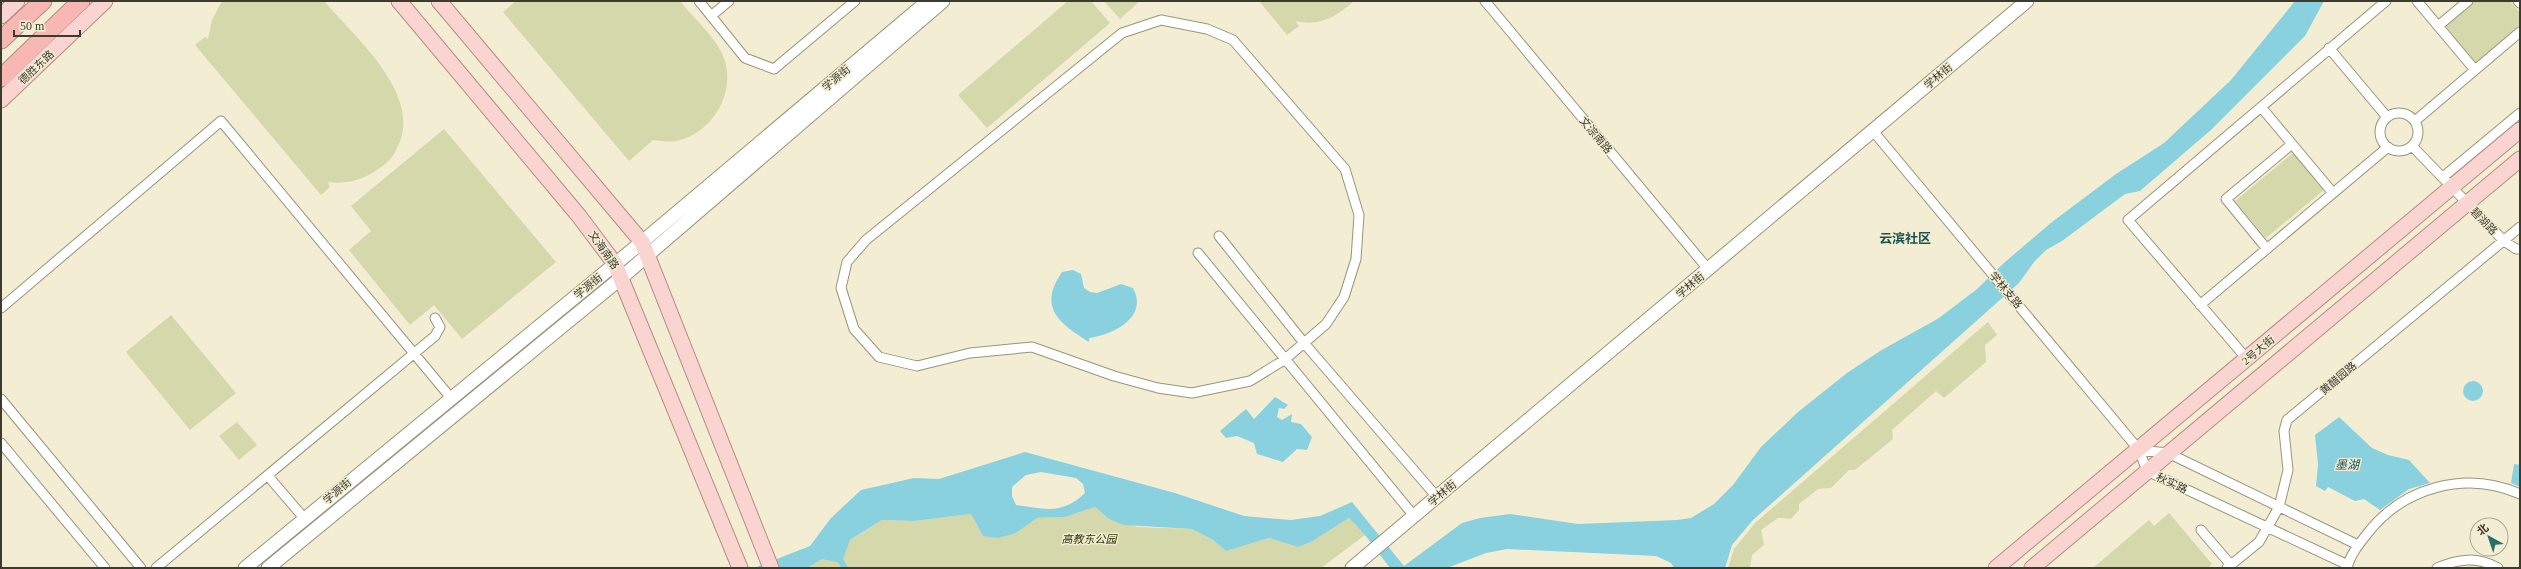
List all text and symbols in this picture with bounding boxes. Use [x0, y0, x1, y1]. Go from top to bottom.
scale bar [14, 12, 80, 38]
text: 50 m [20, 19, 45, 33]
street label: 德胜东路 [16, 48, 56, 86]
street label: 学林街 [1922, 61, 1954, 91]
street label: 学源街 [820, 63, 852, 93]
street label: 文淙南路 [1577, 114, 1615, 156]
street label: 碧湖路 [2468, 205, 2500, 237]
street label: 文海南路 [586, 229, 622, 271]
district label: 云滨社区 [1879, 231, 1931, 246]
street label: 学林支路 [1987, 269, 2025, 311]
street label: 学林街 [1674, 270, 1706, 300]
street label: 学源街 [571, 271, 605, 301]
street label: 2号大街 [2239, 333, 2277, 367]
street label: 黄醋园路 [2317, 359, 2359, 397]
water label: 墨湖 [2335, 458, 2361, 472]
street label: 秋实路 [2155, 471, 2189, 495]
street label: 学源街 [321, 476, 353, 506]
street label: 学林街 [1426, 478, 1458, 508]
north arrow [2469, 517, 2509, 557]
text: 北 [2475, 521, 2491, 537]
park label: 高教东公园 [1062, 533, 1118, 545]

